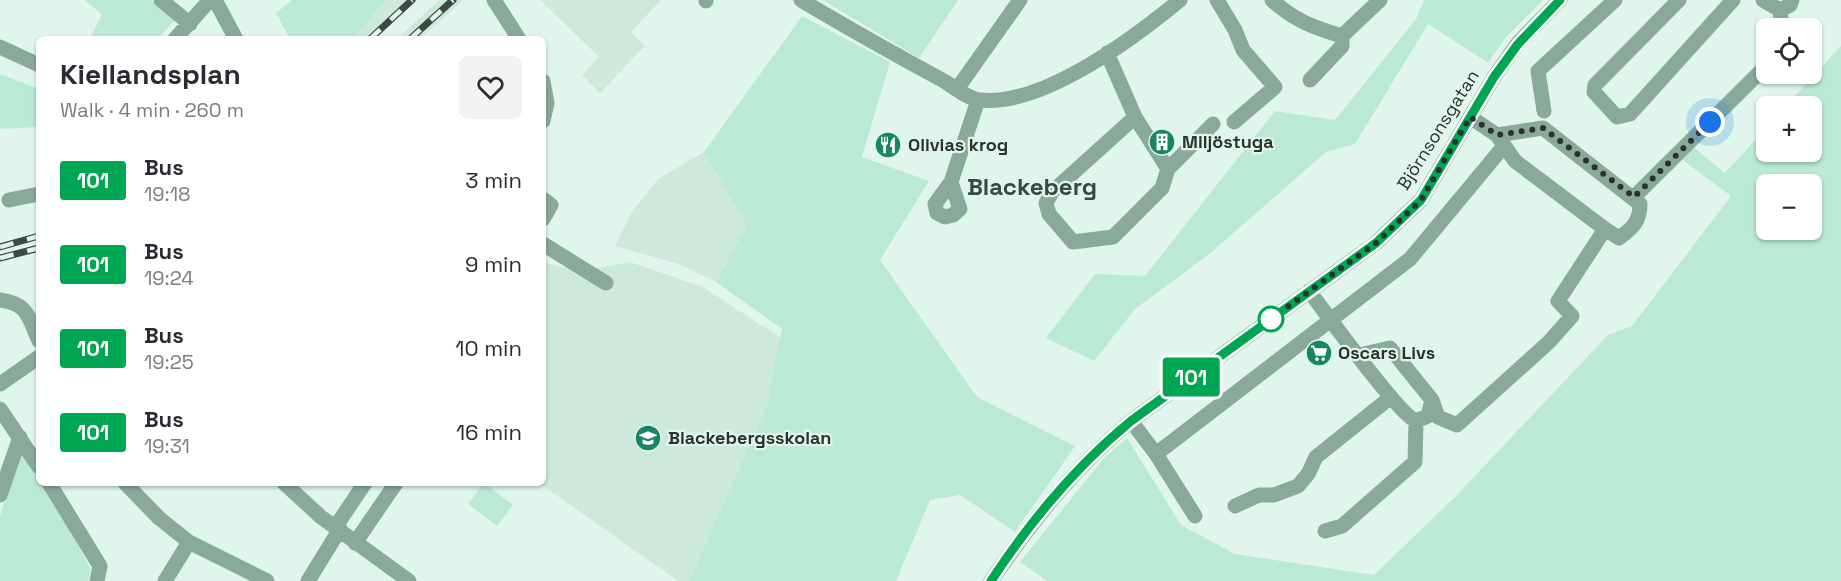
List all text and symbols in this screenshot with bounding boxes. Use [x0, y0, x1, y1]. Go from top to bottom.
map controls [1756, 18, 1822, 240]
button: locate [1756, 18, 1822, 84]
text: Kiellandsplan [60, 56, 241, 92]
button: heart [459, 56, 522, 119]
street label: Björnsonsgatan [1391, 65, 1484, 194]
button: + [1756, 96, 1822, 162]
text: Walk · 4 min · 260 m [60, 97, 244, 123]
your location [1695, 107, 1725, 137]
building icon: Miljöstuga [1147, 127, 1177, 157]
restaurant icon: Olivias krog [873, 130, 903, 160]
place label: Miljöstuga [1182, 130, 1274, 153]
place label: Olivias krog [908, 133, 1008, 156]
text: Bus [144, 153, 184, 181]
text: 3 min [465, 166, 522, 194]
text: 101 [77, 167, 109, 194]
district label: Blackeberg [967, 171, 1097, 202]
button: − [1756, 174, 1822, 240]
text: 19:18 [144, 181, 190, 207]
text: Bus [144, 237, 184, 265]
text: 9 min [465, 250, 522, 278]
text: 101 [77, 251, 109, 278]
text: 19:24 [144, 265, 194, 291]
unlabelled marker [1258, 306, 1284, 332]
text: Bus [144, 321, 184, 349]
text: 10 min [455, 334, 522, 362]
text: 101 [77, 335, 109, 362]
supermarket icon: Oscars Livs [1304, 338, 1334, 368]
place label: Oscars Livs [1338, 341, 1435, 364]
text: 19:25 [144, 349, 194, 375]
line badge: 101 [1156, 358, 1226, 397]
text: 101 [1175, 364, 1207, 391]
text: Bus [144, 405, 184, 433]
text: 16 min [456, 418, 522, 446]
text: 101 [77, 419, 109, 446]
school or university icon: Blackebergsskolan [633, 423, 663, 453]
place label: Blackebergsskolan [668, 426, 831, 449]
text: 19:31 [144, 433, 190, 459]

